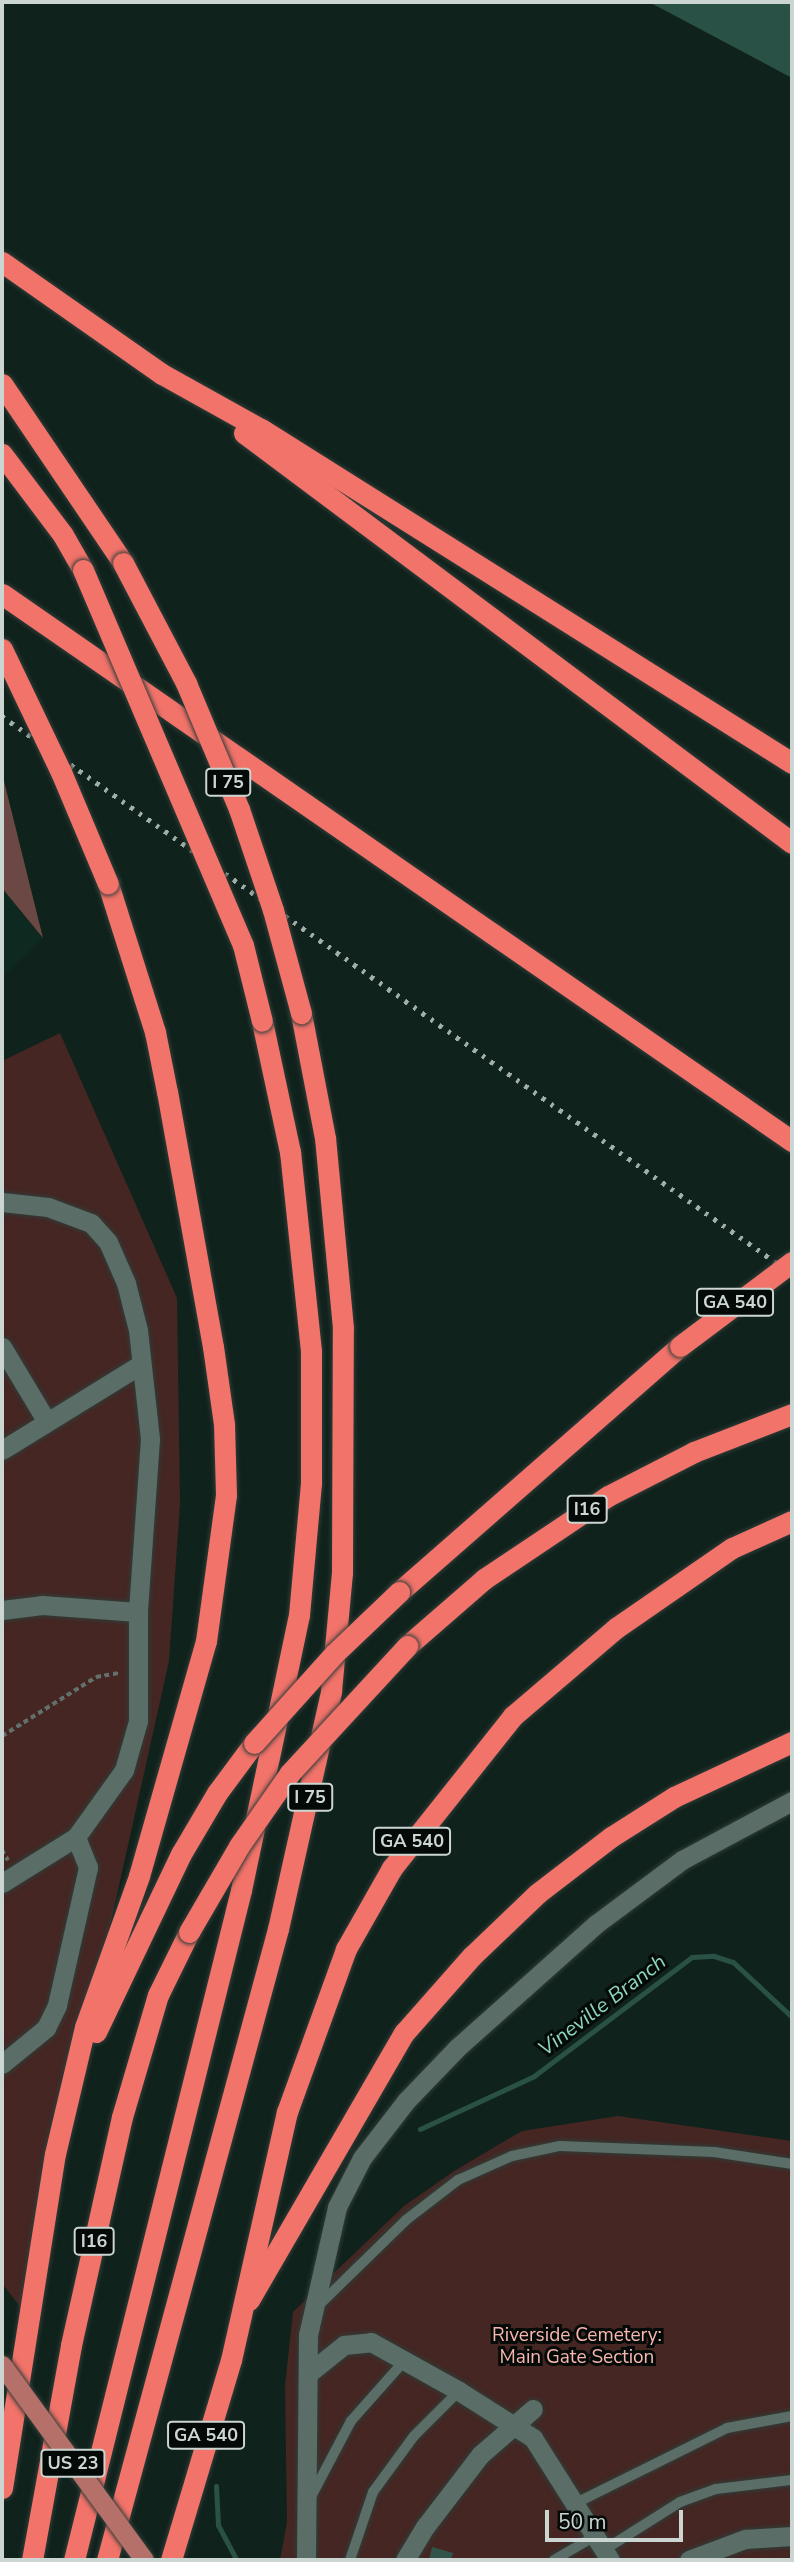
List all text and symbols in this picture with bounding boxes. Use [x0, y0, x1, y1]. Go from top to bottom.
road number: I 75 [204, 768, 252, 796]
road number: GA 540 [695, 1288, 775, 1316]
road number: I16 [566, 1494, 608, 1524]
road number: I 75 [286, 1782, 334, 1812]
road number: GA 540 [372, 1826, 452, 1856]
water label: Vineville Branch [533, 1949, 671, 2061]
road number: I16 [73, 2227, 115, 2256]
park label: Riverside Cemetery: Main Gate Section [492, 2325, 662, 2369]
road number: GA 540 [166, 2420, 246, 2449]
road number: US 23 [40, 2448, 106, 2477]
scale bar [549, 2496, 687, 2540]
text: 50 m [558, 2508, 607, 2536]

